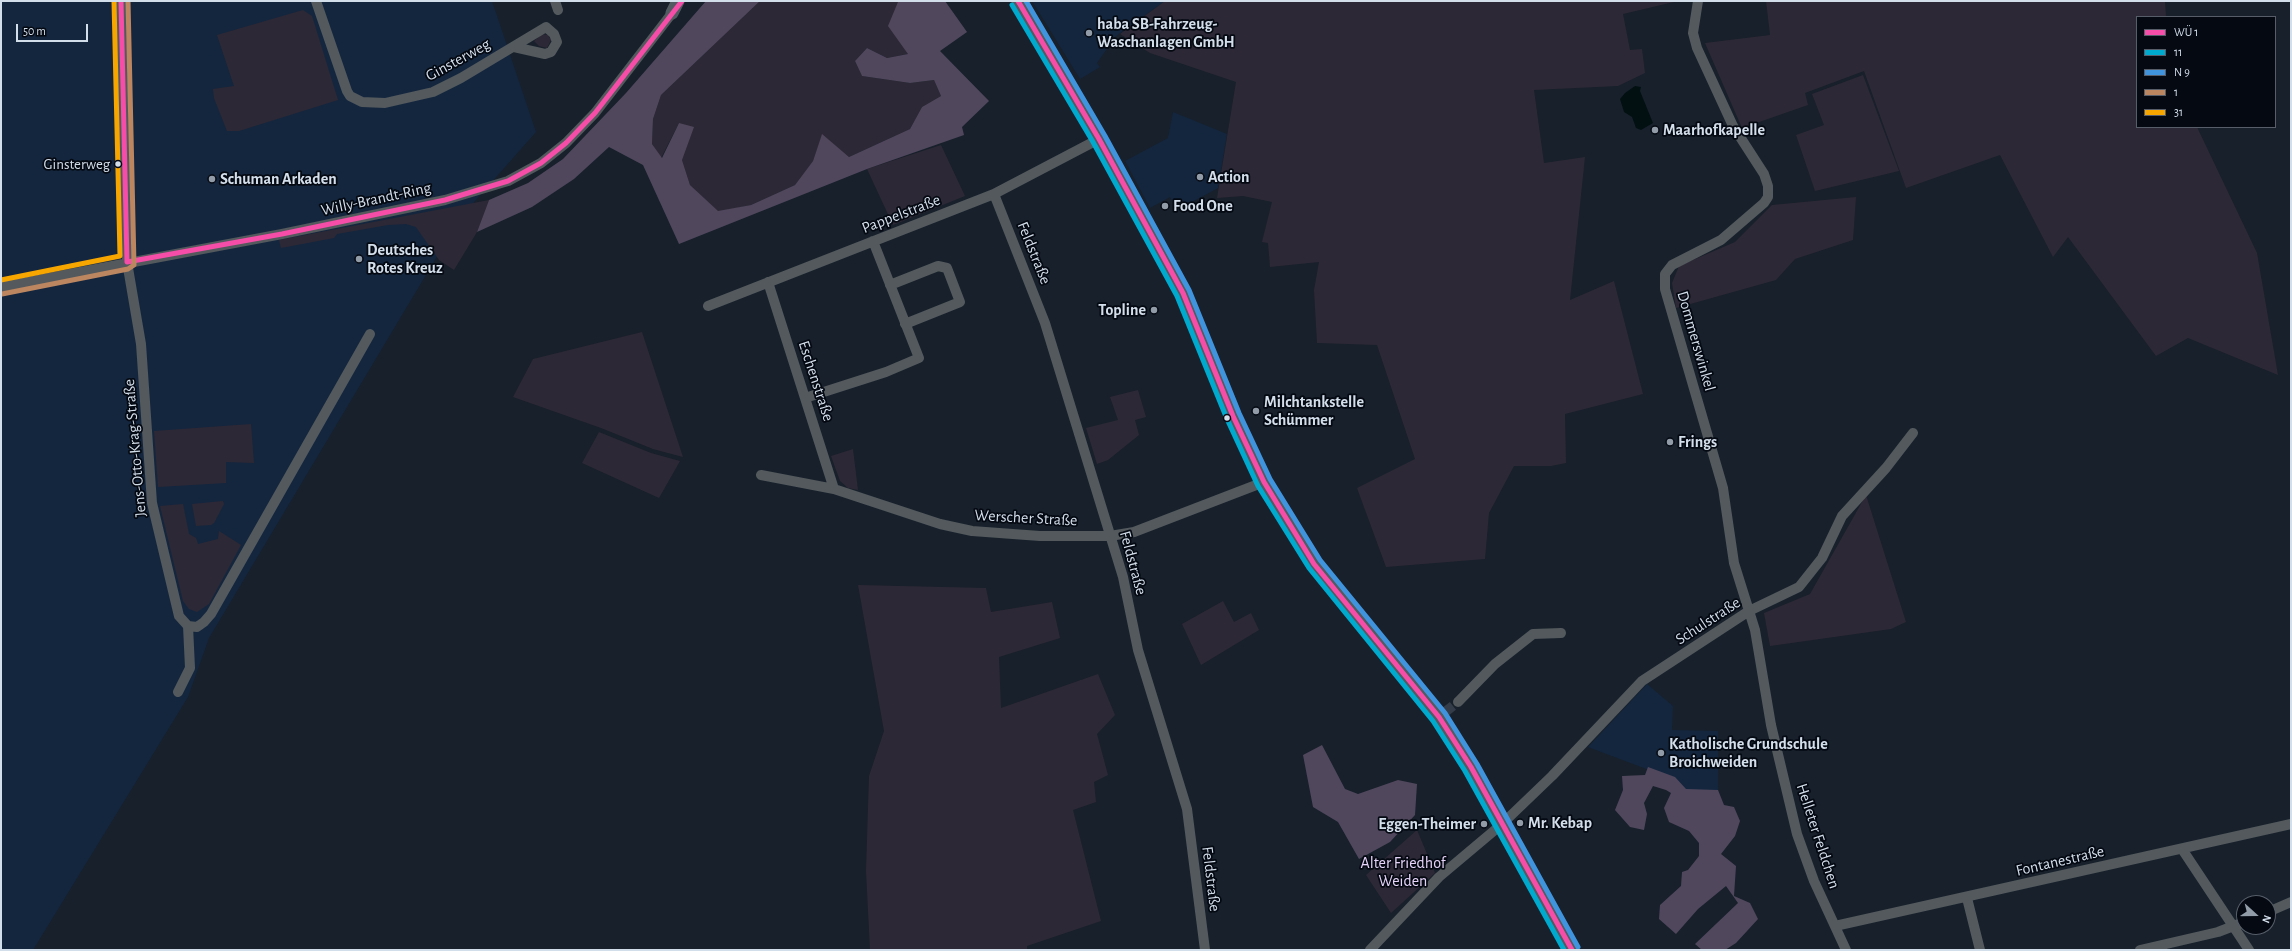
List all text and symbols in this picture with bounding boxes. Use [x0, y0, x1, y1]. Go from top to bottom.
place label: haba SB-Fahrzeug- Waschanlagen GmbH [1097, 14, 1235, 52]
scale bar [18, 16, 90, 42]
legend [2136, 16, 2276, 128]
text: 50 m [23, 25, 46, 37]
text: WÜ 1 [2174, 26, 2198, 38]
marker: haba SB-Fahrzeug- Waschanlagen GmbH [1084, 28, 1094, 38]
street label: Ginsterweg [422, 34, 494, 86]
text: 11 [2174, 46, 2182, 58]
text: N 9 [2174, 66, 2190, 78]
text: 1 [2174, 86, 2178, 98]
text: 31 [2174, 106, 2183, 118]
place label: Maarhofkapelle [1663, 120, 1765, 140]
marker: Maarhofkapelle [1650, 125, 1660, 135]
place label: Ginsterweg [44, 155, 110, 173]
marker: Ginsterweg [113, 159, 123, 169]
place label: Action [1208, 167, 1249, 187]
place label: Schuman Arkaden [220, 169, 337, 189]
marker: Action [1195, 172, 1205, 182]
marker: Schuman Arkaden [207, 174, 217, 184]
street label: Willy-Brandt-Ring [319, 178, 433, 220]
street label: Pappelstraße [859, 190, 943, 238]
place label: Food One [1173, 196, 1233, 216]
marker: Food One [1160, 201, 1170, 211]
street label: Feldstraße [1013, 219, 1055, 287]
place label: Deutsches Rotes Kreuz [367, 240, 443, 278]
marker: Deutsches Rotes Kreuz [354, 254, 364, 264]
street label: Dommerswinkel [1673, 289, 1719, 393]
place label: Topline [1098, 300, 1146, 320]
marker: Topline [1149, 305, 1159, 315]
street label: Eschenstraße [794, 338, 838, 424]
street label: Jens-Otto-Krag-Straße [119, 378, 151, 518]
place label: Milchtankstelle Schümmer [1264, 392, 1364, 430]
marker: Milchtankstelle Schümmer [1251, 406, 1261, 416]
unlabelled marker [1222, 413, 1232, 423]
place label: Frings [1678, 432, 1717, 452]
marker: Frings [1665, 437, 1675, 447]
street label: Werscher Straße [974, 506, 1078, 530]
street label: Feldstraße [1115, 529, 1151, 597]
street label: Schulstraße [1672, 593, 1744, 649]
place label: Katholische Grundschule Broichweiden [1669, 734, 1828, 772]
marker: Katholische Grundschule Broichweiden [1656, 748, 1666, 758]
street label: Helleter Feldchen [1792, 781, 1844, 891]
place label: Mr. Kebap [1528, 813, 1592, 833]
place label: Eggen-Theimer [1378, 814, 1476, 834]
marker: Mr. Kebap [1515, 818, 1525, 828]
marker: Eggen-Theimer [1479, 819, 1489, 829]
street label: Fontanestraße [2014, 842, 2106, 880]
street label: Feldstraße [1197, 845, 1225, 913]
park label: Alter Friedhof Weiden [1360, 853, 1446, 891]
north arrow [2236, 895, 2276, 935]
text: N [2260, 914, 2273, 925]

